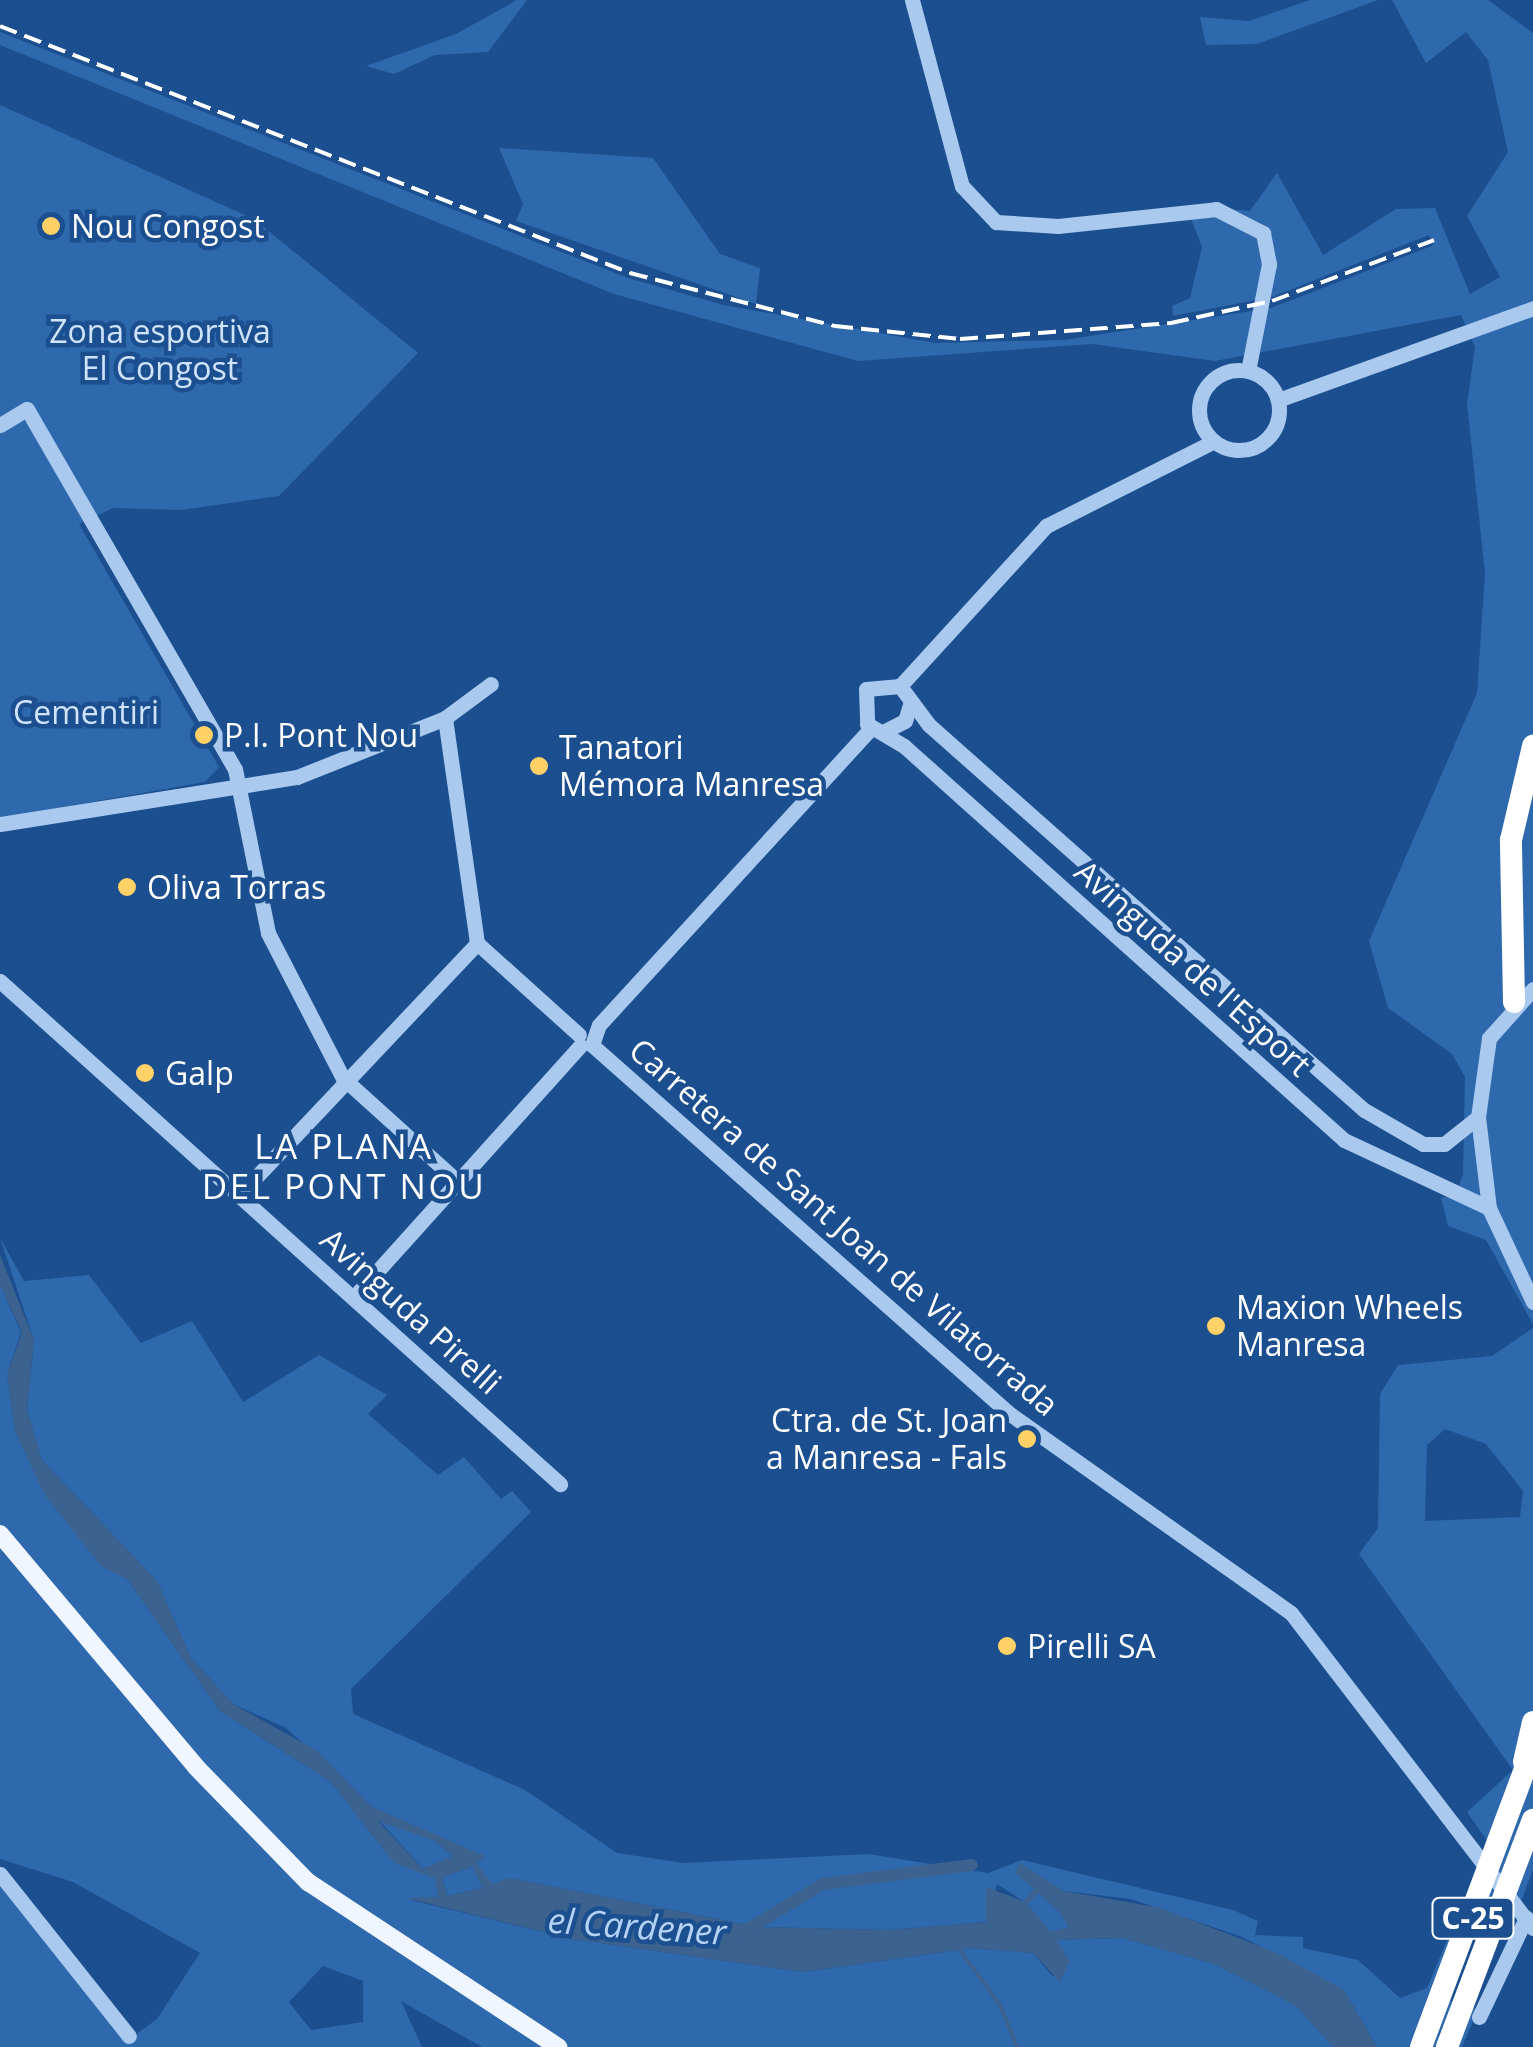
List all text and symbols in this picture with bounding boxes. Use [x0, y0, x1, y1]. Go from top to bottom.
place label: Nou Congost [71, 207, 265, 245]
marker: Nou Congost [40, 215, 62, 237]
park label: Zona esportiva El Congost [49, 313, 271, 388]
park label: Cementiri [13, 693, 159, 731]
place label: P.I. Pont Nou [224, 716, 418, 754]
marker: P.I. Pont Nou [193, 724, 215, 746]
place label: Tanatori Mémora Manresa [559, 729, 824, 804]
marker: Tanatori Mémora Manresa [528, 755, 550, 777]
street label: Avinguda de l'Esport [1067, 852, 1319, 1084]
place label: Oliva Torras [147, 868, 326, 906]
marker: Oliva Torras [116, 876, 138, 898]
street label: Carretera de Sant Joan de Vilatorrada [622, 1030, 1066, 1424]
place label: Galp [165, 1054, 234, 1092]
marker: Galp [134, 1062, 156, 1084]
district label: LA PLANA DEL PONT NOU [202, 1125, 486, 1207]
street label: Avinguda Pirelli [313, 1220, 509, 1402]
place label: Maxion Wheels Manresa [1236, 1289, 1463, 1364]
marker: Maxion Wheels Manresa [1205, 1315, 1227, 1337]
place label: Ctra. de St. Joan a Manresa - Fals [766, 1402, 1007, 1477]
marker: Ctra. de St. Joan a Manresa - Fals [1016, 1428, 1038, 1450]
place label: Pirelli SA [1027, 1627, 1156, 1665]
marker: Pirelli SA [996, 1635, 1018, 1657]
road number: C-25 [1430, 1893, 1516, 1943]
water label: el Cardener [546, 1899, 728, 1953]

